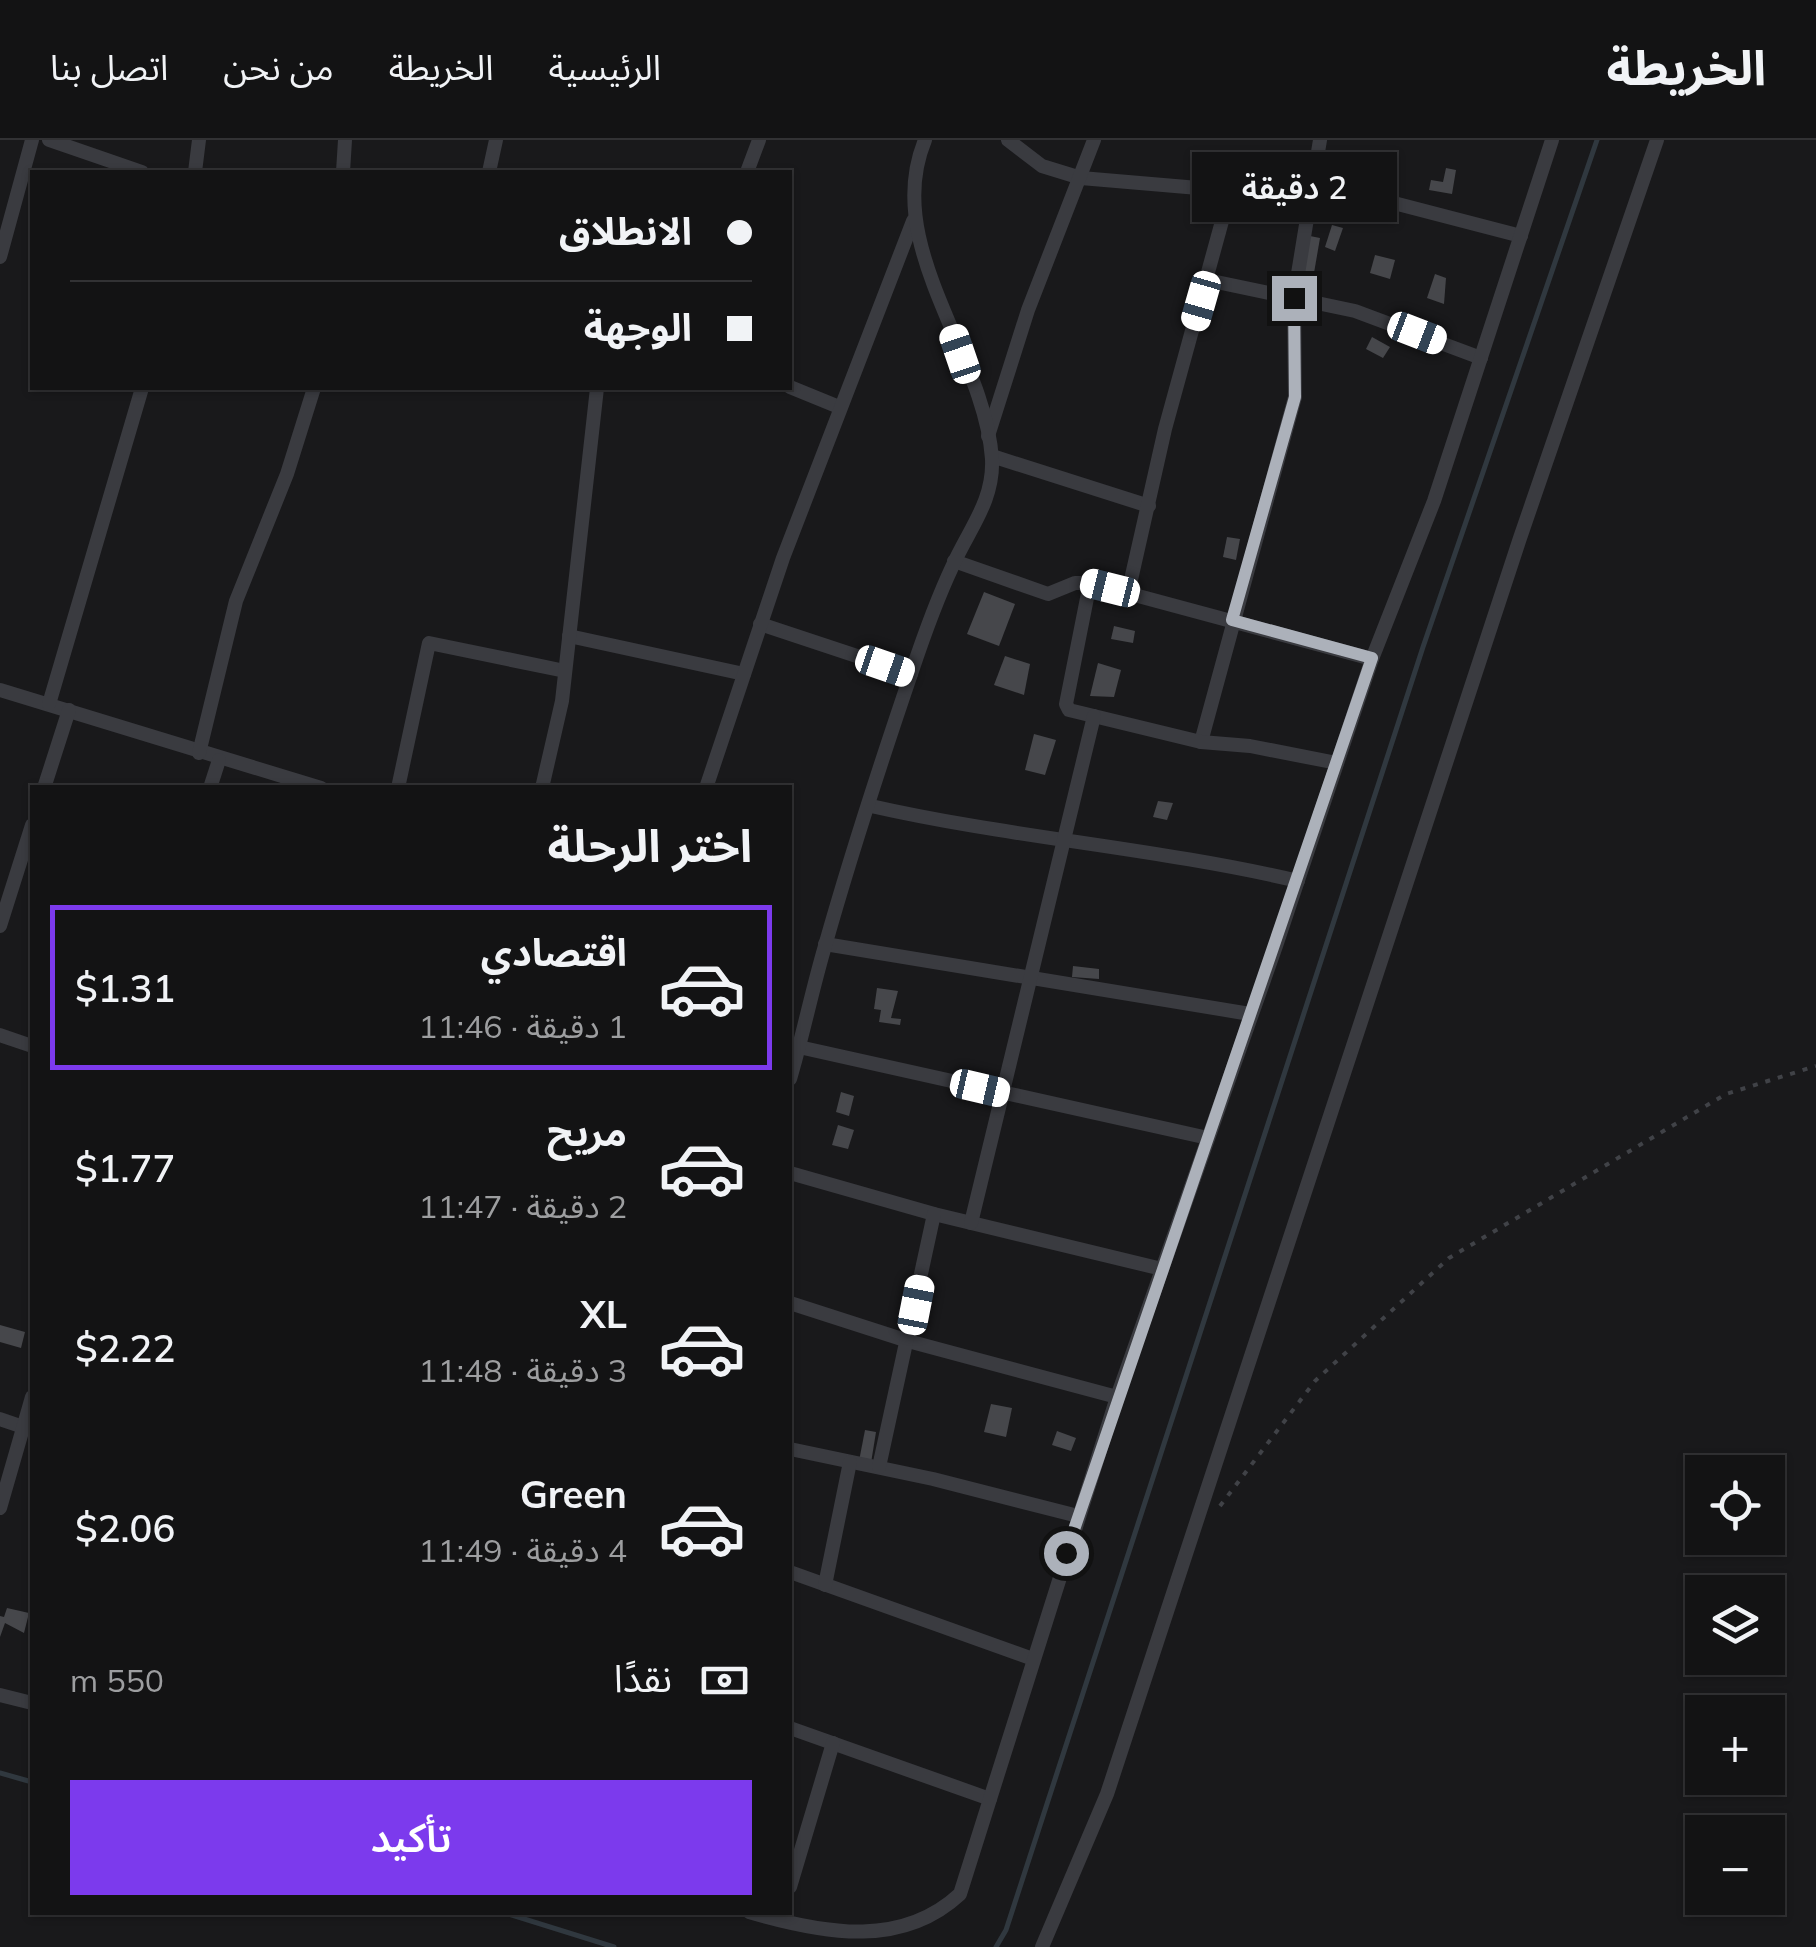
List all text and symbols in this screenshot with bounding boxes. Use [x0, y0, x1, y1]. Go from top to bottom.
text: الخريطة [1607, 37, 1766, 97]
text: اتصل بنا [50, 45, 168, 89]
text: من نحن [223, 45, 334, 89]
text: الخريطة [389, 45, 494, 89]
text: الرئيسية [549, 45, 661, 89]
callout: 2 دقيقة [1192, 153, 1396, 223]
text: 2 دقيقة [1242, 167, 1347, 207]
text: الانطلاق [559, 207, 692, 255]
car [1178, 268, 1224, 334]
route end [1272, 276, 1317, 321]
text: الوجهة [584, 303, 692, 351]
car [1384, 308, 1450, 358]
car [936, 321, 984, 387]
car [1077, 566, 1143, 610]
car [852, 642, 918, 690]
text: اختر الرحلة [548, 817, 752, 873]
text: اقتصادي [481, 928, 627, 976]
icon: car [657, 943, 747, 1033]
text: $1.31 [75, 964, 175, 1012]
text: 1 دقيقة · 11:46 [418, 1006, 627, 1046]
car [947, 1067, 1013, 1109]
text: مريح [547, 1108, 627, 1156]
icon: car [657, 1123, 747, 1213]
text: $1.77 [75, 1144, 175, 1192]
text: 2 دقيقة · 11:47 [418, 1186, 627, 1226]
car [896, 1273, 936, 1337]
text: XL [580, 1290, 627, 1338]
icon: car [657, 1303, 747, 1393]
text: $2.22 [75, 1324, 175, 1372]
text: 3 دقيقة · 11:48 [418, 1350, 627, 1390]
map controls [1685, 1455, 1785, 1915]
button: locate [1685, 1455, 1785, 1555]
text: Green [520, 1470, 627, 1518]
icon: car [657, 1483, 747, 1573]
text: $2.06 [75, 1504, 175, 1552]
text: 4 دقيقة · 11:49 [418, 1530, 627, 1570]
route start [1044, 1531, 1089, 1576]
button: layers [1685, 1575, 1785, 1675]
icon: cash [697, 1653, 752, 1708]
text: نقدًا [614, 1654, 672, 1702]
text: 550 m [70, 1660, 164, 1700]
button: + [1685, 1695, 1785, 1795]
button: تأكيد [70, 1780, 752, 1895]
button: − [1685, 1815, 1785, 1915]

